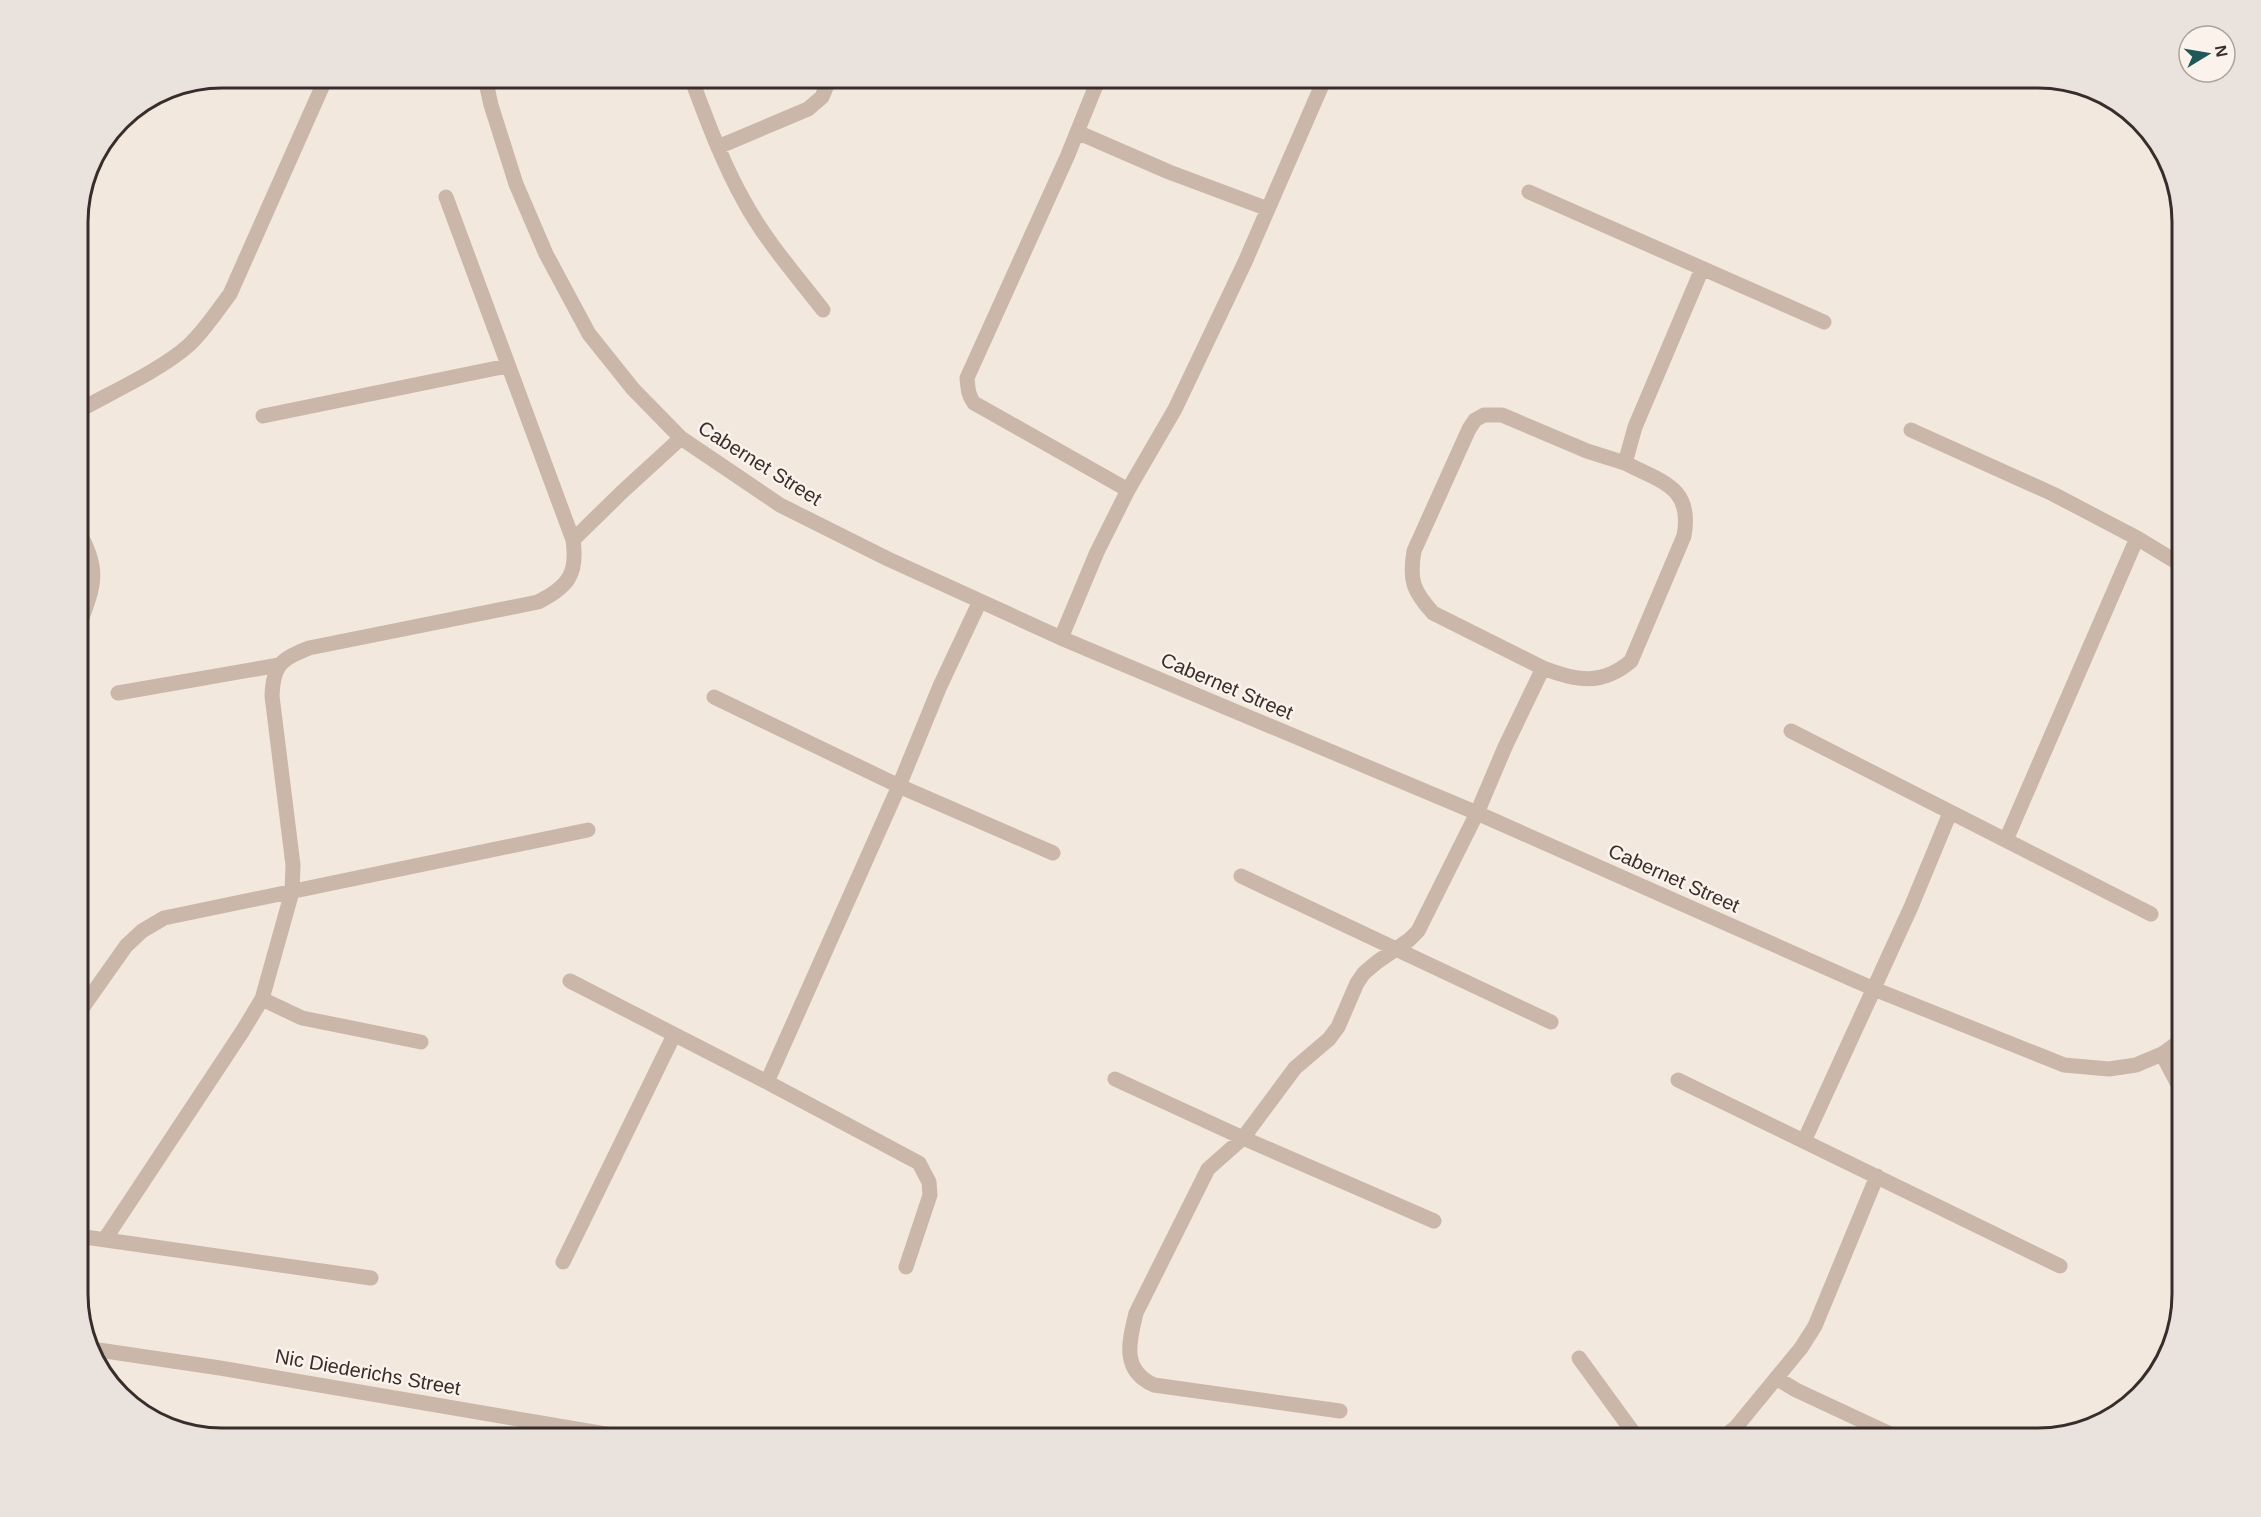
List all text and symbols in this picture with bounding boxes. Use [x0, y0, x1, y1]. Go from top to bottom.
north arrow [2177, 24, 2237, 84]
text: N [2212, 44, 2231, 59]
street label: Cabernet Street [694, 416, 826, 510]
street label: Cabernet Street [1158, 648, 1297, 724]
street label: Cabernet Street [1605, 839, 1743, 917]
street label: Nic Diederichs Street [274, 1345, 463, 1399]

